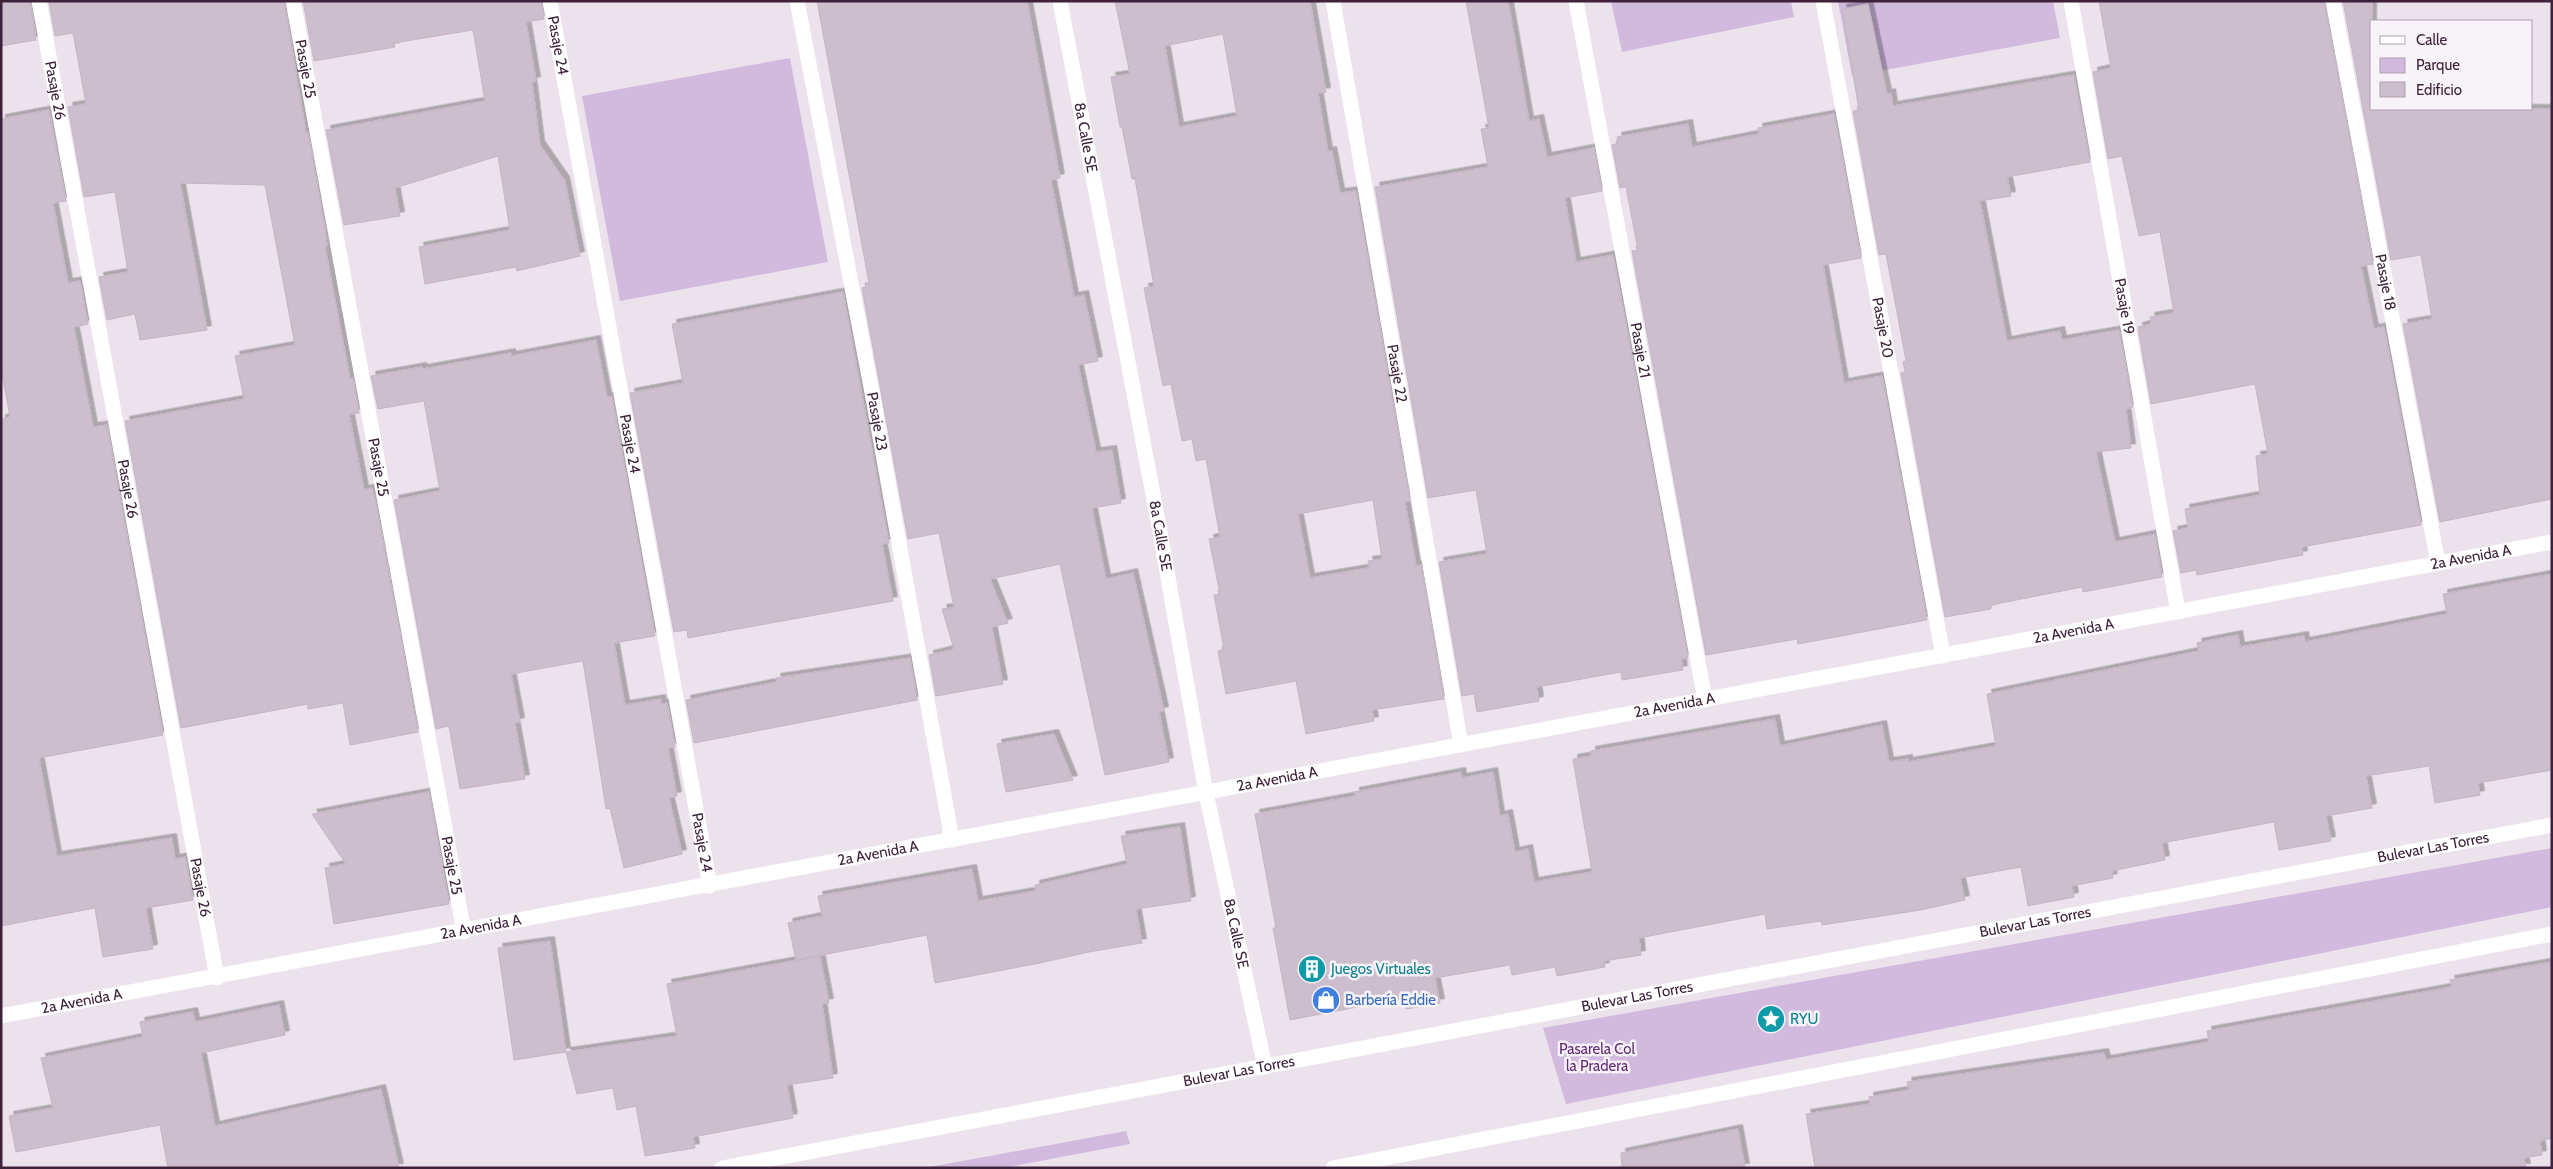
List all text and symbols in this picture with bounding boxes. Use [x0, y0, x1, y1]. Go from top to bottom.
street label: Pasaje 24 [544, 14, 572, 77]
legend [2370, 20, 2533, 110]
text: Calle [2416, 31, 2447, 49]
street label: Pasaje 25 [291, 38, 320, 100]
text: Parque [2416, 56, 2460, 74]
street label: Pasaje 26 [41, 60, 70, 121]
text: Edificio [2416, 81, 2462, 99]
street label: 8a Calle SE [1070, 101, 1101, 174]
street label: Pasaje 18 [2371, 252, 2400, 312]
street label: Pasaje 19 [2111, 277, 2138, 336]
street label: Pasaje 20 [1868, 296, 1897, 359]
street label: Pasaje 21 [1626, 321, 1654, 379]
street label: Pasaje 22 [1383, 343, 1411, 404]
street label: Pasaje 23 [863, 391, 891, 452]
street label: Pasaje 24 [616, 413, 644, 475]
street label: Pasaje 25 [364, 436, 393, 498]
street label: Pasaje 26 [114, 458, 142, 520]
street label: 8a Calle SE [1145, 499, 1176, 572]
street label: 2a Avenida A [2429, 541, 2513, 573]
street label: 2a Avenida A [2032, 614, 2116, 647]
street label: 2a Avenida A [1632, 689, 1717, 721]
street label: 2a Avenida A [1235, 762, 1320, 795]
street label: Pasaje 24 [688, 811, 716, 874]
street label: Bulevar Las Torres [2376, 828, 2490, 867]
street label: Pasaje 25 [438, 835, 466, 896]
street label: 2a Avenida A [836, 837, 921, 869]
street label: Pasaje 26 [186, 856, 215, 918]
street label: 8a Calle SE [1220, 897, 1253, 970]
street label: Bulevar Las Torres [1978, 903, 2092, 941]
street label: 2a Avenida A [439, 910, 523, 943]
building icon: Juegos Virtuales [1297, 954, 1327, 984]
place label: Juegos Virtuales [1330, 960, 1431, 978]
street label: Bulevar Las Torres [1580, 977, 1694, 1016]
street label: 2a Avenida A [40, 985, 124, 1017]
shop icon: Barbería Eddie [1311, 985, 1341, 1015]
place label: Barbería Eddie [1345, 991, 1436, 1009]
place icon: RYU [1756, 1004, 1786, 1034]
place label: RYU [1790, 1010, 1818, 1028]
park label: Pasarela Col la Pradera [1559, 1040, 1636, 1075]
street label: Bulevar Las Torres [1182, 1052, 1296, 1090]

